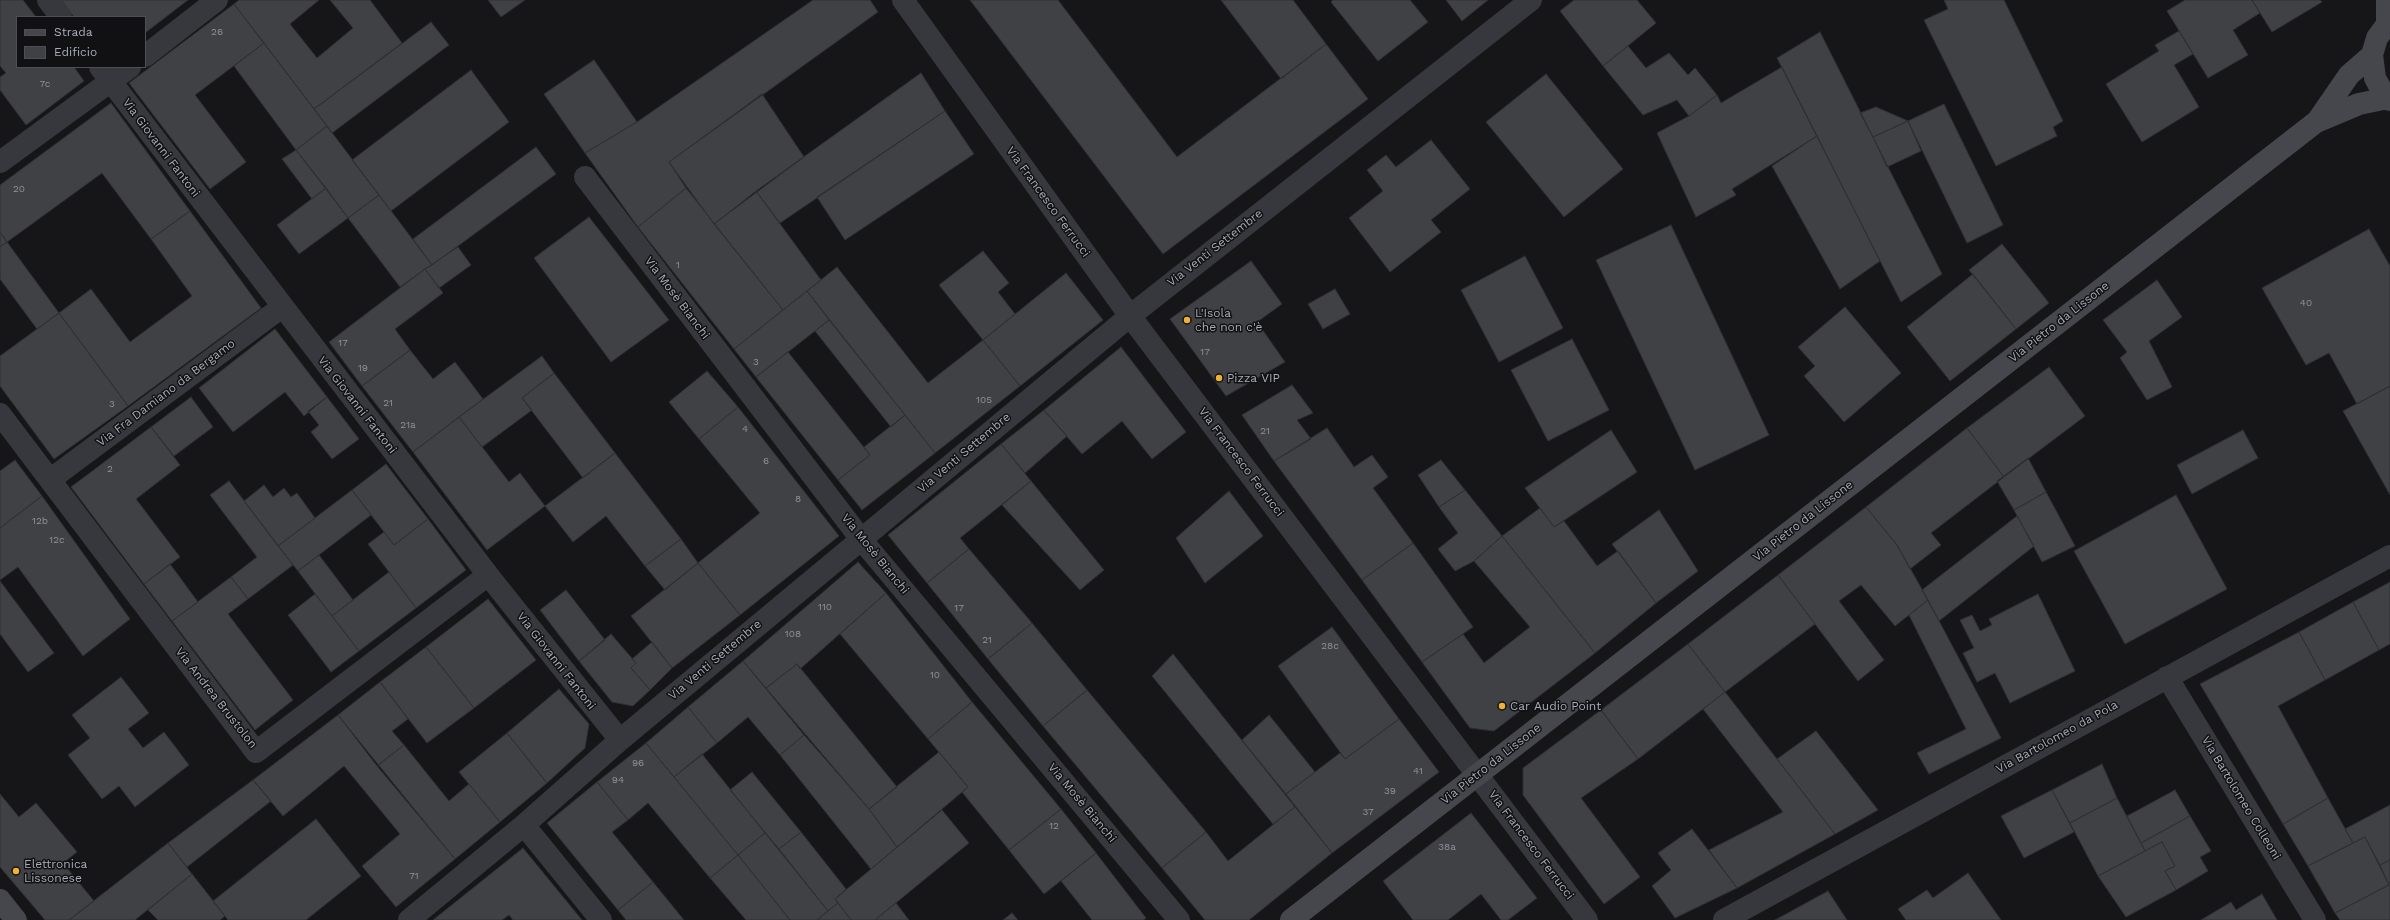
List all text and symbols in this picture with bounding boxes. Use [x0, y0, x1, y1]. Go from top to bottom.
legend [16, 16, 146, 68]
text: Strada [54, 25, 93, 39]
house number: 26 [211, 26, 223, 38]
text: Edificio [54, 45, 97, 59]
house number: 7c [40, 78, 50, 90]
street label: Via Giovanni Fantoni [119, 96, 203, 200]
street label: Via Francesco Ferrucci [1003, 144, 1093, 260]
house number: 20 [13, 183, 25, 195]
street label: Via Venti Settembre [1165, 206, 1265, 290]
street label: Via Mosè Bianchi [641, 254, 713, 342]
house number: 1 [676, 259, 680, 271]
street label: Via Pietro da Lissone [2006, 278, 2112, 366]
house number: 40 [2300, 297, 2312, 309]
place label: L'Isola che non c'è [1195, 306, 1262, 334]
marker: L'Isola che non c'è [1182, 315, 1192, 325]
street label: Via Fra Damiano da Bergamo [94, 336, 238, 450]
house number: 17 [338, 337, 348, 349]
house number: 17 [1200, 346, 1210, 358]
street label: Via Giovanni Fantoni [314, 353, 400, 457]
house number: 3 [753, 356, 759, 368]
house number: 19 [358, 362, 368, 374]
place label: Pizza VIP [1227, 371, 1280, 385]
marker: Pizza VIP [1214, 373, 1224, 383]
house number: 105 [976, 394, 992, 406]
house number: 21 [383, 397, 393, 409]
house number: 3 [109, 398, 115, 410]
street label: Via Francesco Ferrucci [1195, 405, 1287, 519]
street label: Via Venti Settembre [915, 410, 1013, 496]
house number: 21a [400, 419, 416, 431]
house number: 4 [742, 423, 748, 435]
house number: 21 [1260, 425, 1270, 437]
house number: 6 [763, 455, 769, 467]
house number: 2 [107, 463, 113, 475]
street label: Via Pietro da Lissone [1750, 477, 1856, 565]
house number: 8 [795, 493, 801, 505]
street label: Via Mosè Bianchi [838, 511, 912, 597]
house number: 12b [32, 515, 48, 527]
house number: 12c [49, 534, 65, 546]
house number: 110 [818, 601, 832, 613]
house number: 17 [954, 602, 964, 614]
street label: Via Giovanni Fantoni [513, 609, 599, 713]
street label: Via Venti Settembre [666, 617, 764, 703]
house number: 108 [785, 628, 801, 640]
house number: 21 [982, 634, 992, 646]
house number: 28c [1321, 640, 1339, 652]
street label: Via Andrea Brustolon [172, 645, 260, 751]
house number: 10 [930, 669, 940, 681]
street label: Via Bartolomeo da Pola [1994, 697, 2120, 777]
place label: Car Audio Point [1510, 699, 1601, 713]
marker: Car Audio Point [1497, 701, 1507, 711]
street label: Via Pietro da Lissone [1438, 720, 1544, 808]
street label: Via Bartolomeo Colleoni [2198, 734, 2284, 862]
house number: 96 [632, 757, 644, 769]
street label: Via Mosè Bianchi [1045, 760, 1119, 846]
house number: 41 [1413, 765, 1423, 777]
house number: 94 [612, 774, 624, 786]
house number: 39 [1384, 785, 1396, 797]
street label: Via Francesco Ferrucci [1485, 788, 1577, 902]
house number: 37 [1362, 806, 1374, 818]
house number: 12 [1049, 820, 1059, 832]
house number: 38a [1438, 841, 1456, 853]
place label: Elettronica Lissonese [24, 857, 87, 885]
marker: Elettronica Lissonese [11, 866, 21, 876]
house number: 71 [409, 870, 419, 882]

